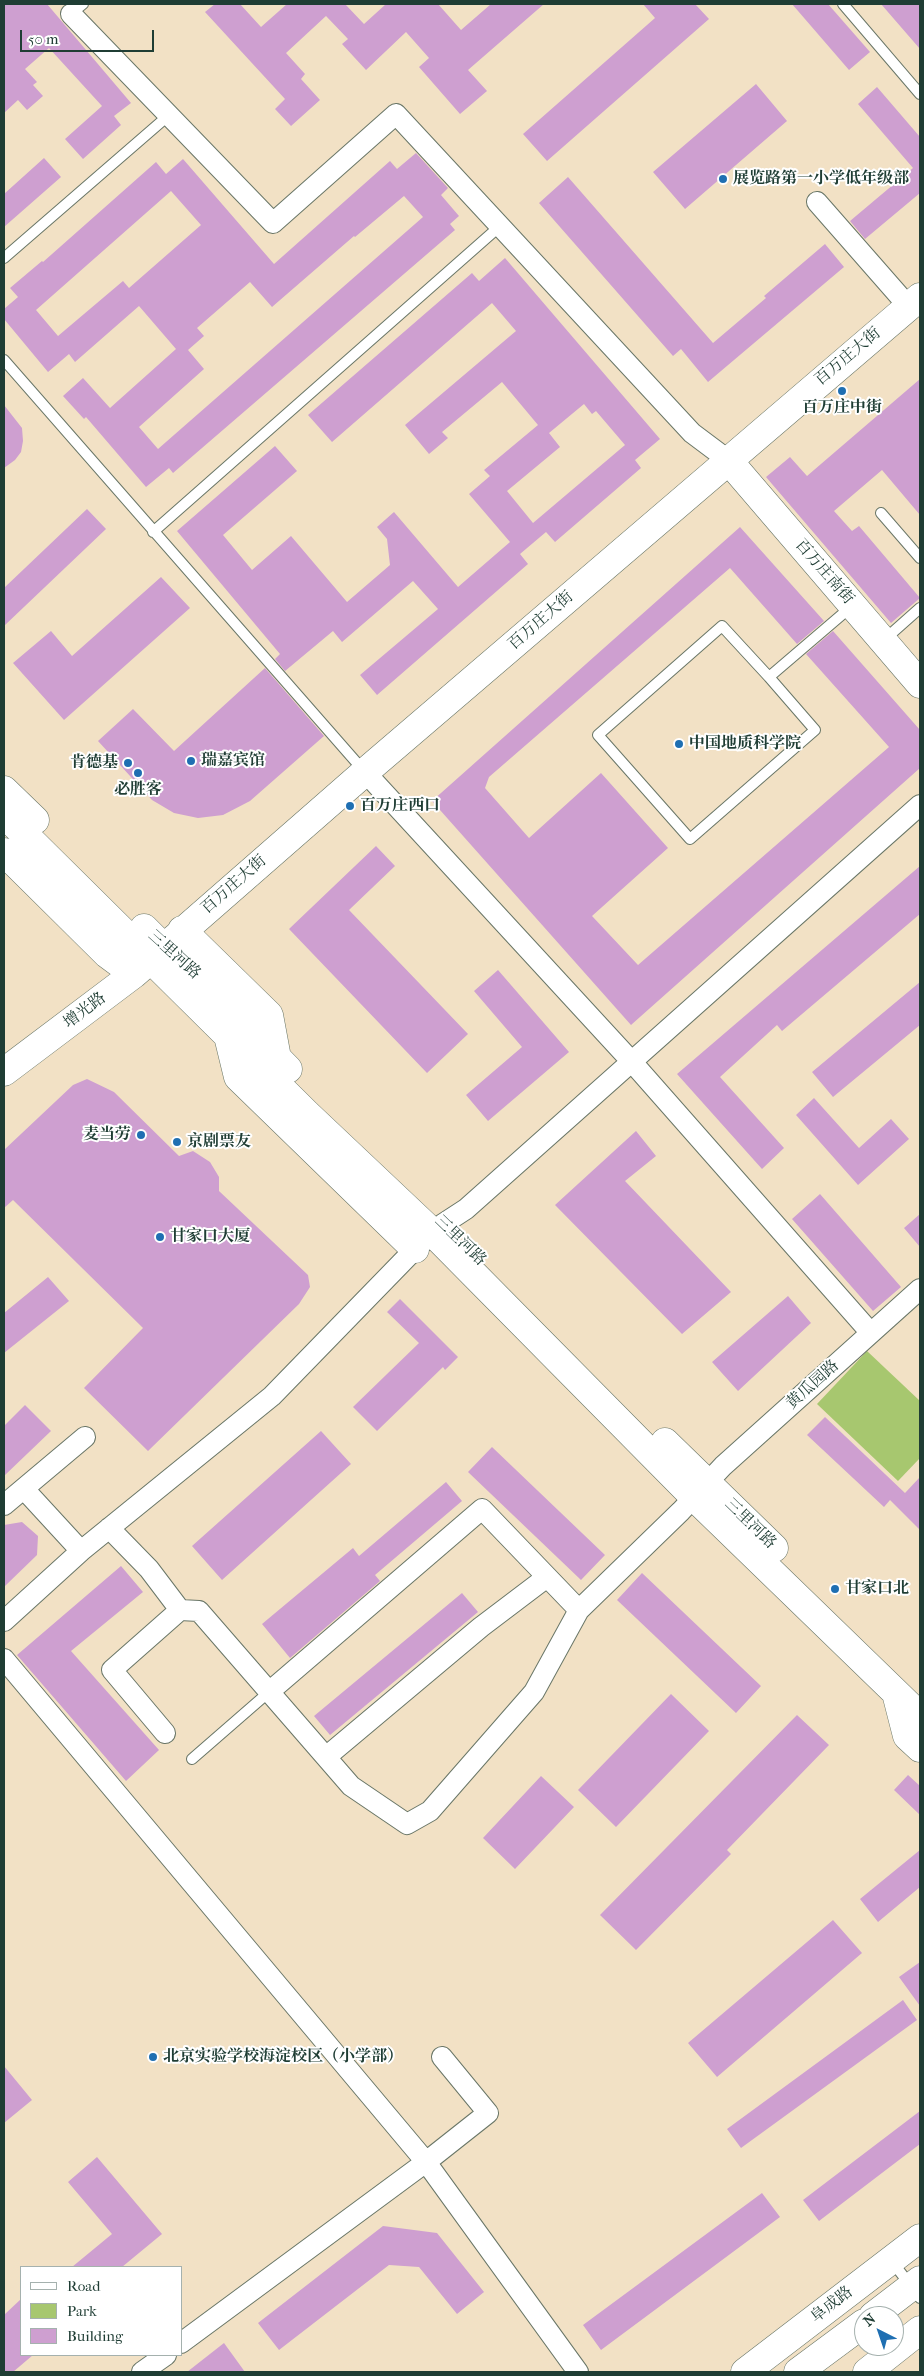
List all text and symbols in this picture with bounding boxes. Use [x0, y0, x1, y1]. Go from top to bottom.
scale bar [22, 20, 156, 52]
text: 50 m [28, 30, 58, 48]
place label: 展览路第一小学低年级部 [733, 169, 909, 189]
marker: 展览路第一小学低年级部 [717, 173, 729, 185]
street label: 百万庄大街 [811, 324, 885, 390]
marker: 百万庄中街 [836, 385, 848, 397]
place label: 百万庄中街 [802, 398, 882, 418]
street label: 百万庄南街 [791, 536, 857, 608]
street label: 百万庄大街 [505, 588, 577, 654]
place label: 中国地质科学院 [689, 734, 801, 754]
marker: 中国地质科学院 [673, 738, 685, 750]
place label: 瑞嘉宾馆 [201, 751, 265, 771]
place label: 肯德基 [70, 753, 118, 773]
marker: 瑞嘉宾馆 [185, 755, 197, 767]
marker: 肯德基 [122, 757, 134, 769]
marker: 必胜客 [132, 767, 144, 779]
place label: 必胜客 [114, 780, 162, 800]
place label: 百万庄西口 [360, 796, 440, 816]
marker: 百万庄西口 [344, 800, 356, 812]
street label: 百万庄大街 [198, 852, 270, 918]
street label: 三里河路 [144, 926, 204, 984]
street label: 增光路 [60, 989, 110, 1033]
place label: 麦当劳 [83, 1125, 131, 1145]
marker: 麦当劳 [135, 1129, 147, 1141]
place label: 京剧票友 [187, 1132, 251, 1152]
marker: 京剧票友 [171, 1136, 183, 1148]
street label: 三里河路 [430, 1212, 490, 1270]
place label: 甘家口大厦 [170, 1227, 250, 1247]
marker: 甘家口大厦 [154, 1231, 166, 1243]
street label: 黄瓜园路 [783, 1356, 843, 1414]
street label: 三里河路 [720, 1495, 780, 1553]
place label: 甘家口北 [845, 1579, 909, 1599]
marker: 甘家口北 [829, 1583, 841, 1595]
place label: 北京实验学校海淀校区（小学部） [163, 2047, 403, 2067]
marker: 北京实验学校海淀校区（小学部） [147, 2051, 159, 2063]
legend [20, 2266, 182, 2356]
text: Road [67, 2277, 100, 2295]
street label: 阜成路 [807, 2283, 857, 2327]
text: Park [67, 2302, 97, 2320]
north arrow [854, 2306, 904, 2356]
text: N [860, 2310, 879, 2330]
text: Building [67, 2327, 123, 2345]

